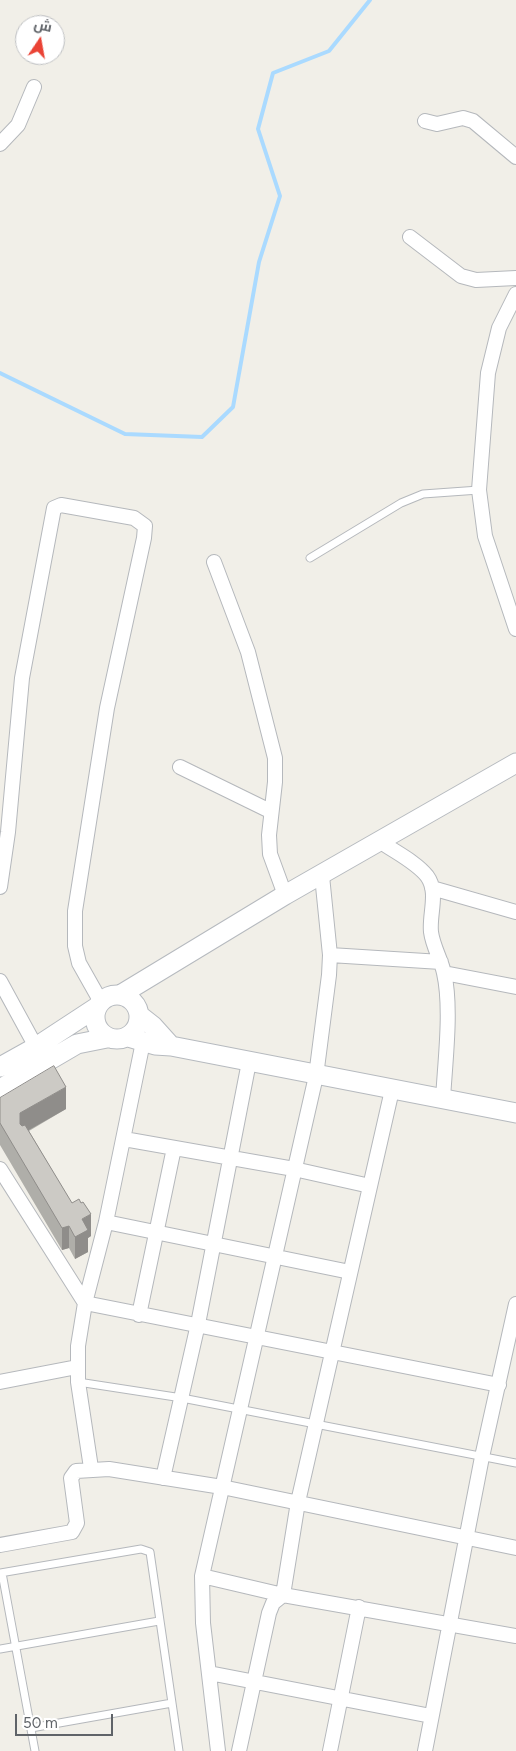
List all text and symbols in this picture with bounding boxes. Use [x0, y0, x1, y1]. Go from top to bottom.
north arrow [15, 15, 65, 65]
text: ش [32, 16, 54, 36]
scale bar [18, 1704, 115, 1736]
text: 50 m [23, 1714, 58, 1732]

